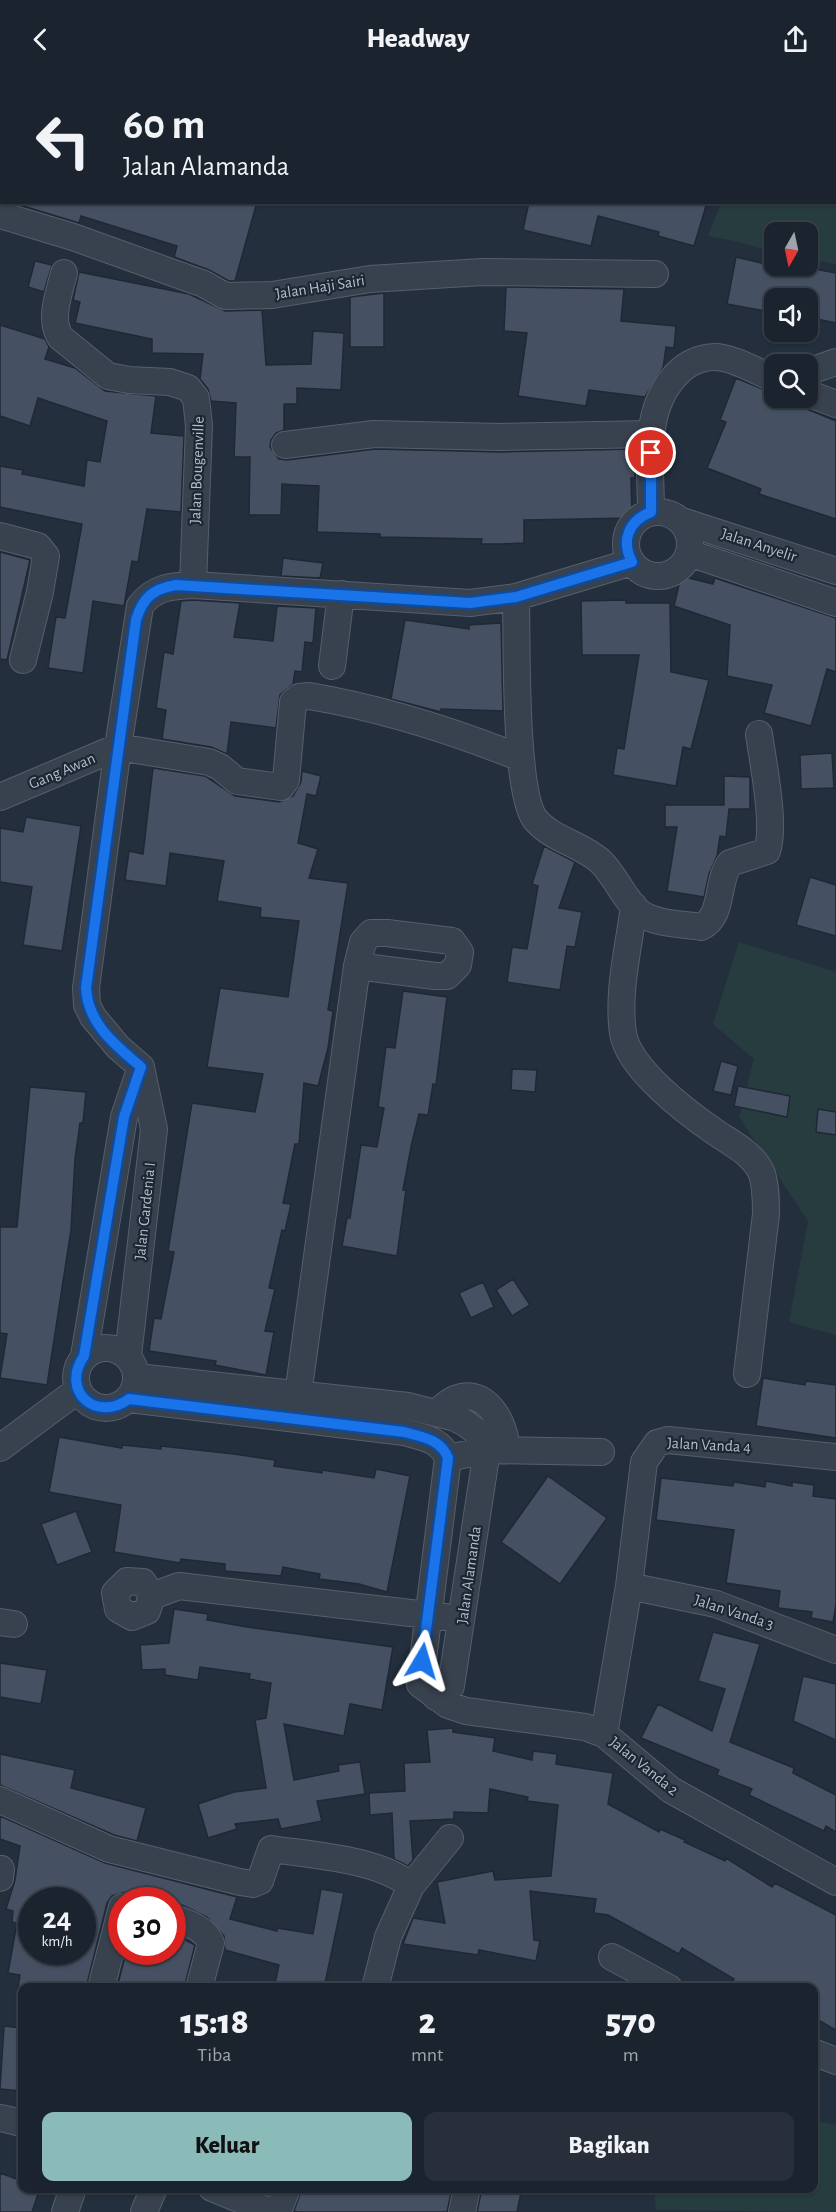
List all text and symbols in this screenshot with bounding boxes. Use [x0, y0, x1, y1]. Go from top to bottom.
icon: back [24, 23, 57, 56]
icon: share [779, 23, 812, 56]
text: Headway [366, 25, 470, 52]
icon: left [24, 102, 102, 180]
text: 60 m [123, 104, 205, 146]
text: Jalan Alamanda [123, 153, 289, 180]
north arrow [764, 222, 818, 276]
map controls [764, 222, 818, 408]
street label: Jalan Haji Sairi [274, 272, 366, 303]
button: sound [764, 288, 818, 342]
button: search [764, 354, 818, 408]
street label: Jalan Bougenville [187, 416, 207, 524]
pin [625, 427, 676, 478]
icon: arrive [634, 436, 667, 469]
street label: Jalan Anyelir [719, 525, 799, 566]
street label: Gang Awan [27, 750, 97, 792]
street label: Jalan Gardenia I [132, 1161, 158, 1261]
street label: Jalan Vanda 4 [667, 1435, 752, 1455]
street label: Jalan Alamanda [454, 1525, 484, 1625]
street label: Jalan Vanda 3 [692, 1592, 776, 1632]
position arrow [390, 1629, 454, 1693]
street label: Jalan Vanda 2 [607, 1734, 681, 1798]
speed limit sign: 30 [108, 1887, 186, 1965]
text: 24 [42, 1904, 72, 1934]
text: km/h [42, 1934, 72, 1949]
text: 15:18 [180, 2004, 249, 2040]
text: 2 [419, 2004, 436, 2040]
text: 570 [606, 2004, 656, 2040]
text: Tiba [197, 2045, 232, 2065]
text: mnt [411, 2045, 443, 2065]
text: m [623, 2045, 639, 2065]
button: Keluar [42, 2112, 412, 2181]
button: Bagikan [424, 2112, 794, 2181]

